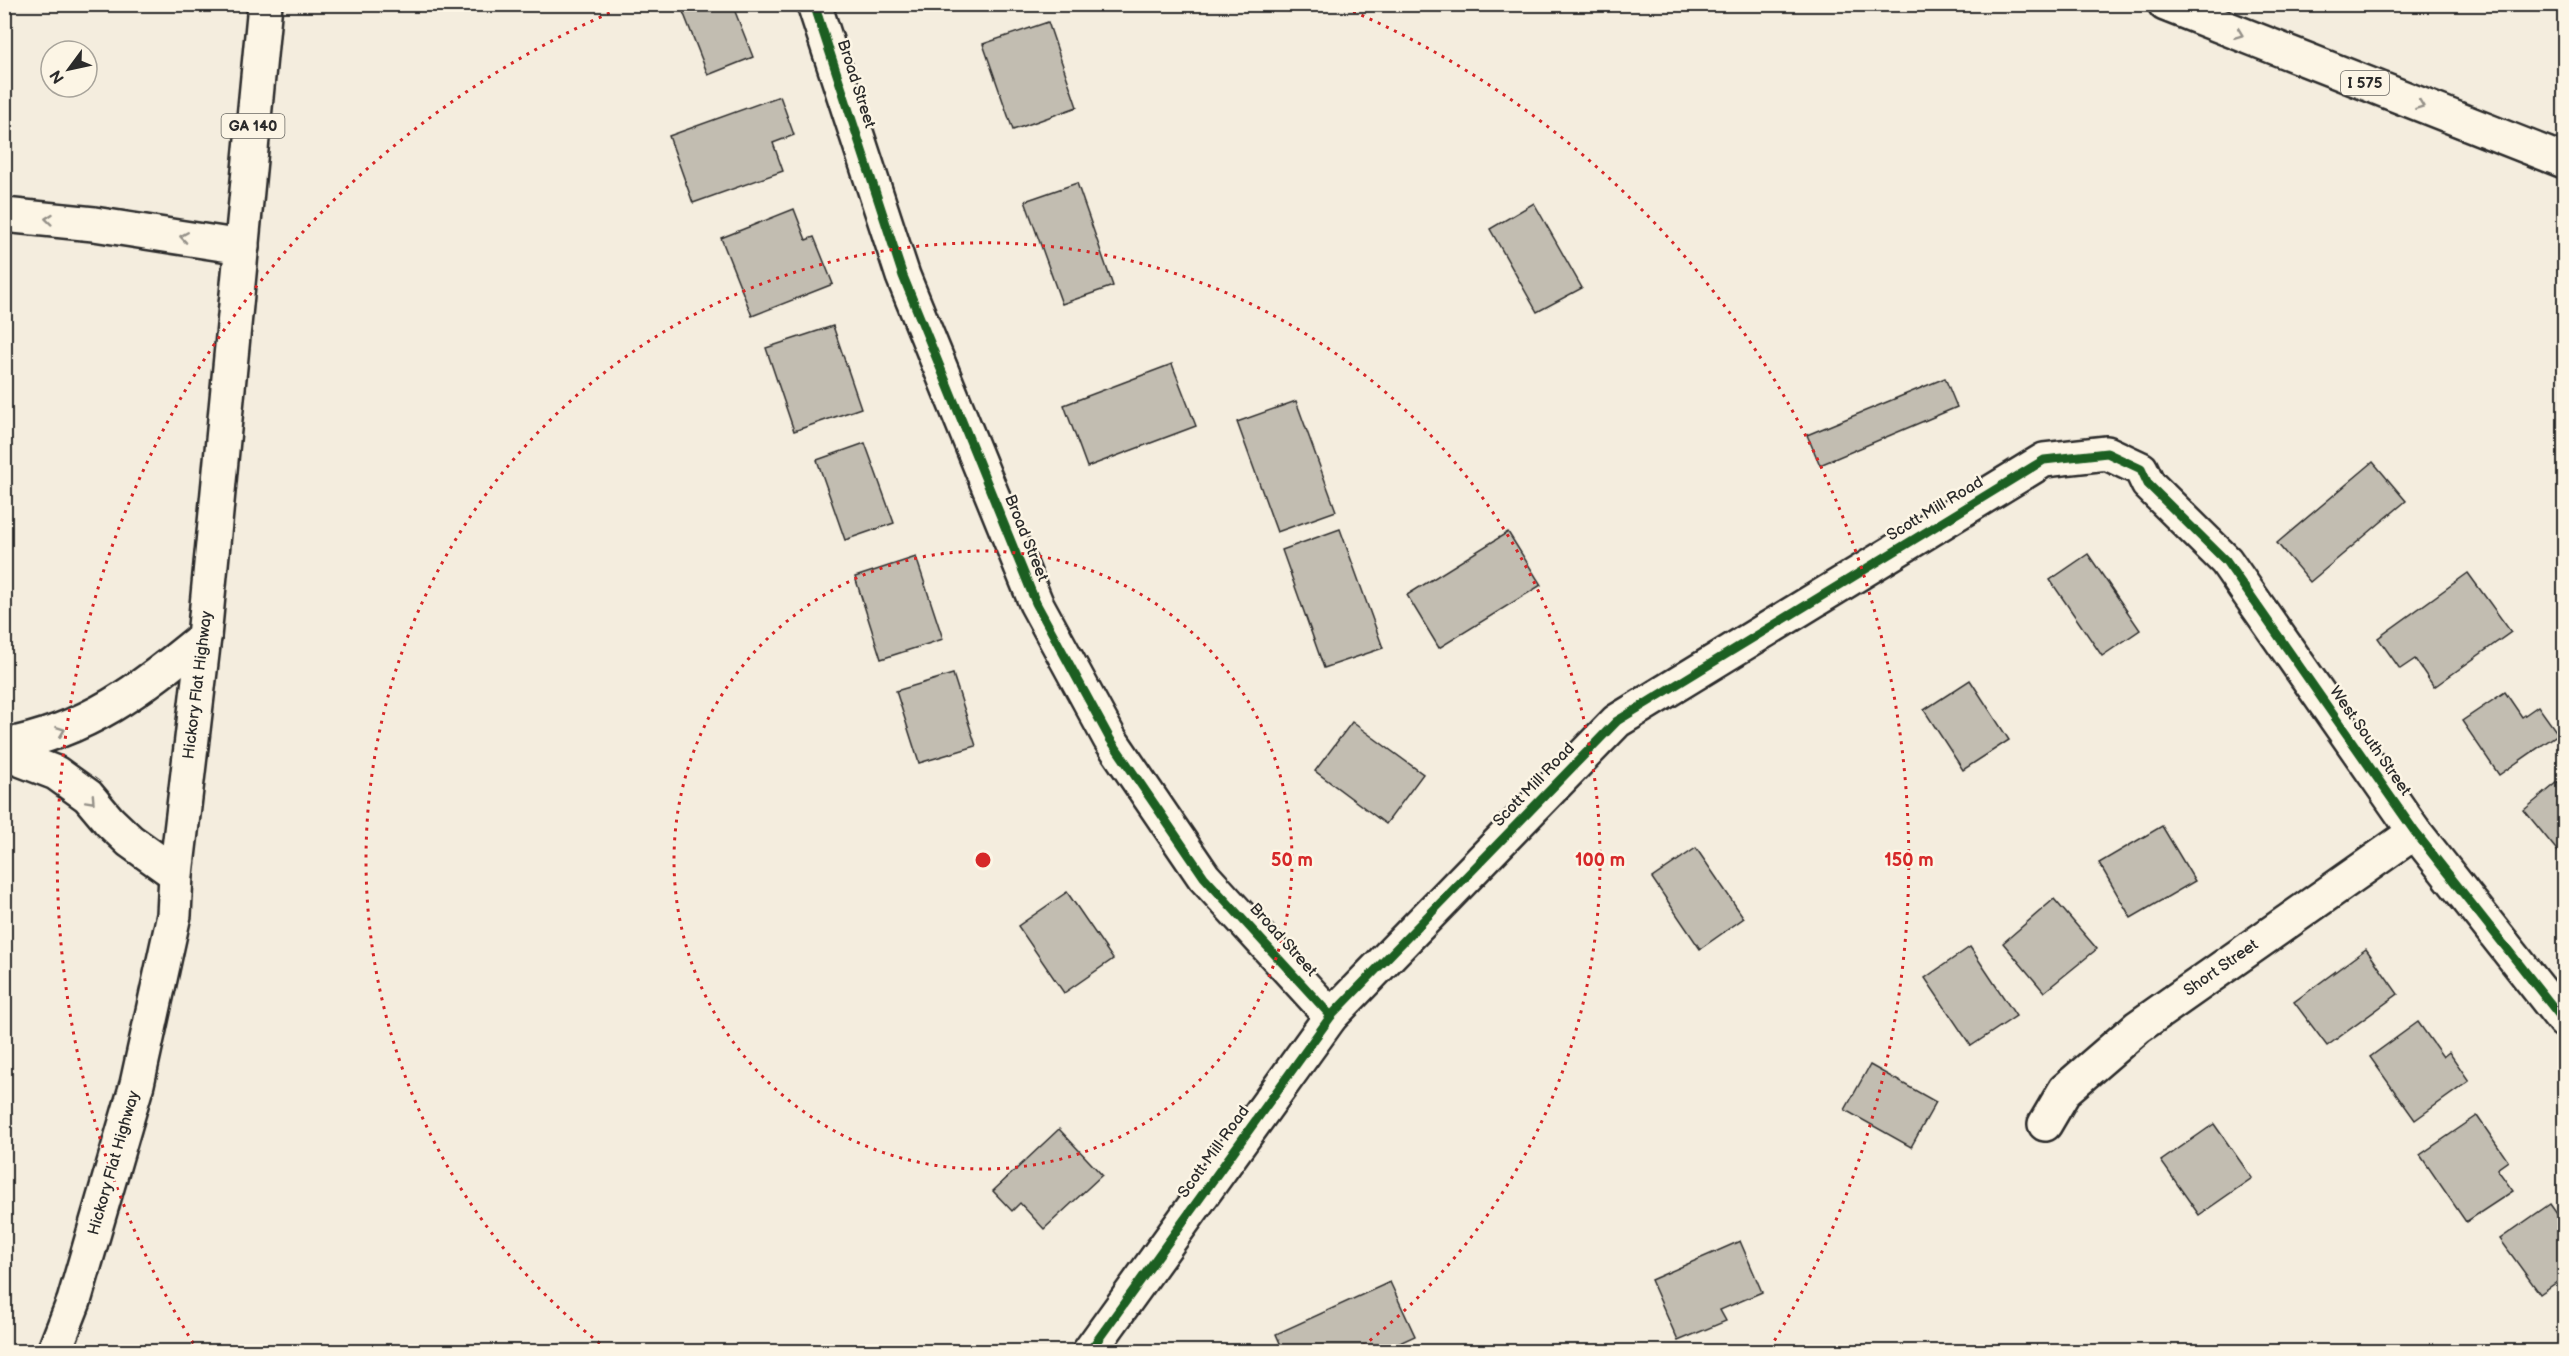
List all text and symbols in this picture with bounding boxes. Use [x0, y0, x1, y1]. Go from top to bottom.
one-way arrow [2233, 26, 2244, 39]
street label: Broad Street [833, 37, 879, 131]
north arrow [39, 39, 99, 99]
text: N [46, 66, 69, 87]
road number: I 575 [2341, 71, 2389, 95]
one-way arrow [2414, 98, 2425, 110]
road number: GA 140 [222, 114, 284, 138]
one-way arrow [45, 213, 54, 226]
one-way arrow [179, 232, 189, 244]
street label: Scott Mill Road [1883, 473, 1987, 545]
street label: Broad Street [1000, 492, 1052, 584]
street label: Hickory Flat Highway [179, 609, 217, 760]
street label: West South Street [2325, 683, 2415, 799]
one-way arrow [55, 725, 66, 738]
street label: Scott Mill Road [1489, 739, 1579, 831]
one-way arrow [84, 794, 95, 804]
centre of rings [973, 850, 993, 870]
text: 50 m [1271, 850, 1313, 871]
text: 100 m [1575, 850, 1625, 871]
text: 150 m [1884, 850, 1934, 871]
street label: Broad Street [1245, 900, 1321, 980]
street label: Short Street [2180, 935, 2262, 1001]
street label: Hickory Flat Highway [84, 1088, 144, 1237]
street label: Scott Mill Road [1174, 1102, 1254, 1202]

